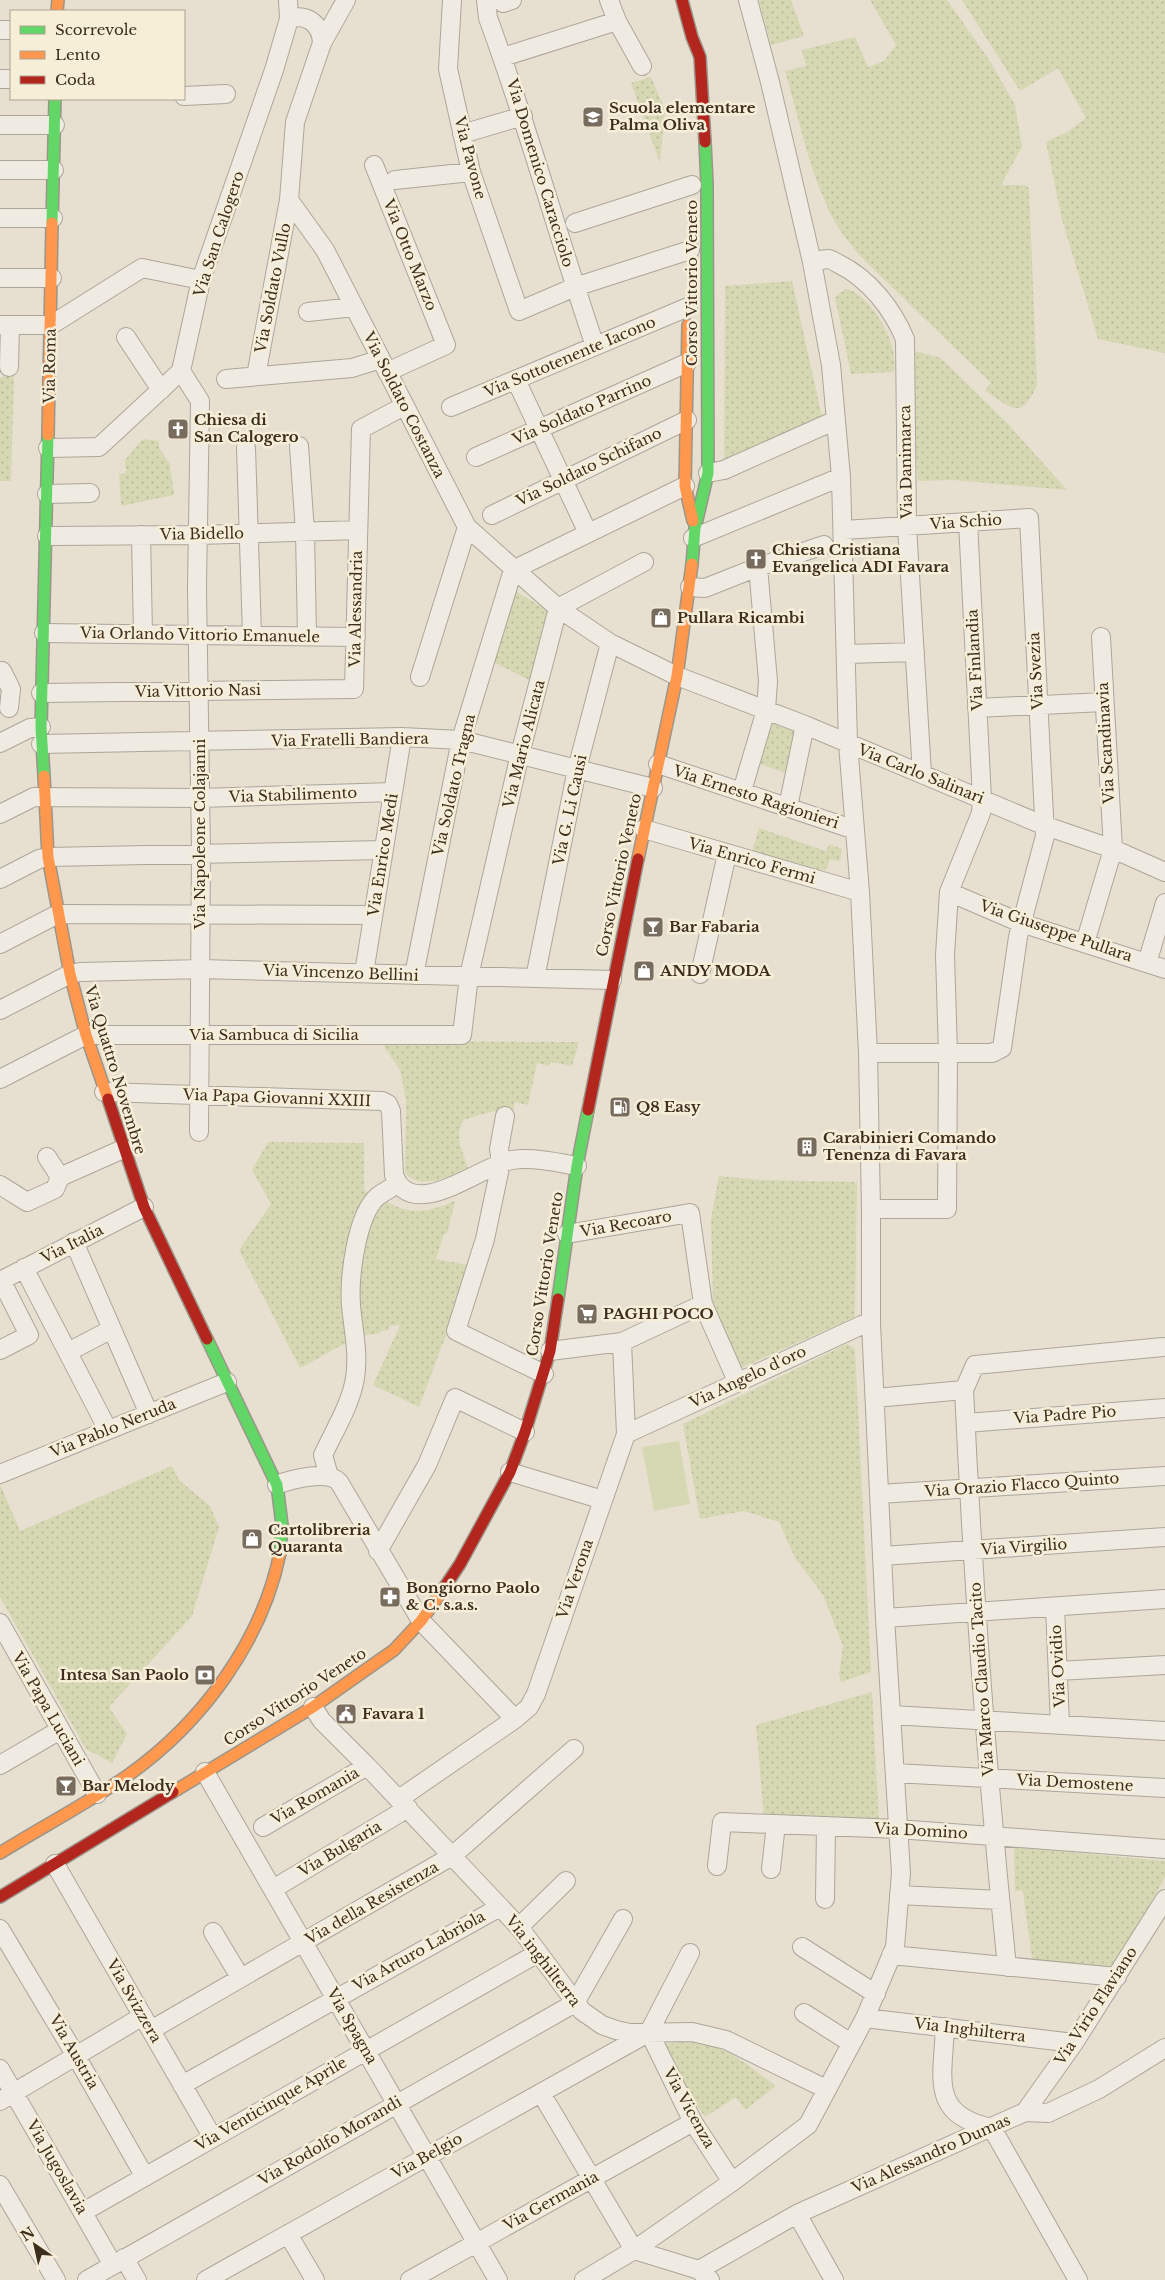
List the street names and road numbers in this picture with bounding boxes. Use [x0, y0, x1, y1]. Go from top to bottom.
street label: Via Domenico Caracciolo [502, 75, 578, 270]
street label: Via Pavone [450, 113, 491, 201]
street label: Via San Calogero [189, 168, 248, 300]
street label: Via Otto Marzo [379, 195, 442, 314]
street label: Corso Vittorio Veneto [682, 200, 701, 366]
street label: Via Soldato Vullo [250, 221, 294, 355]
street label: Via Sottotenente Iacono [480, 312, 659, 402]
street label: Via Roma [39, 328, 60, 405]
street label: Via Soldato Costanza [359, 328, 450, 482]
street label: Via Soldato Parrino [509, 370, 654, 449]
street label: Via Danimarca [895, 404, 916, 520]
street label: Via Soldato Schifano [512, 423, 665, 511]
street label: Via Schio [928, 509, 1003, 534]
street label: Via Bidello [159, 523, 244, 544]
street label: Via Alessandria [345, 550, 366, 668]
street label: Via Finlandia [962, 608, 987, 712]
street label: Via Orlando Vittorio Emanuele [79, 623, 320, 646]
street label: Via Svezia [1024, 631, 1047, 711]
street label: Via Mario Alicata [498, 677, 549, 811]
street label: Via Vittorio Nasi [134, 680, 261, 701]
street label: Via Scandinavia [1093, 681, 1118, 805]
street label: Via Soldato Tragna [428, 711, 479, 859]
street label: Via Fratelli Bandiera [270, 729, 430, 750]
street label: Via Napoleone Colajanni [190, 739, 209, 930]
street label: Via Carlo Salinari [854, 739, 987, 808]
street label: Via G. Li Causi [548, 753, 591, 868]
street label: Via Ernesto Ragionieri [670, 760, 841, 832]
street label: Via Stabilimento [228, 783, 358, 806]
street label: Corso Vittorio Veneto [592, 791, 645, 958]
street label: Via Enrico Medi [363, 792, 402, 919]
street label: Via Enrico Fermi [685, 833, 818, 888]
street label: Via Giuseppe Pullara [976, 895, 1136, 966]
street label: Via Vincenzo Bellini [262, 960, 419, 985]
street label: Via Quattro Novembre [80, 982, 150, 1157]
street label: Via Sambuca di Sicilia [188, 1025, 359, 1044]
street label: Via Papa Giovanni XXIII [182, 1085, 371, 1110]
street label: Corso Vittorio Veneto [522, 1190, 567, 1358]
street label: Via Recoaro [578, 1206, 673, 1241]
street label: Via Italia [37, 1219, 107, 1268]
street label: Via Angelo d'oro [685, 1341, 809, 1412]
street label: Via Pablo Neruda [46, 1393, 179, 1462]
street label: Via Padre Pio [1012, 1401, 1117, 1428]
street label: Via Orazio Flacco Quinto [923, 1468, 1120, 1501]
street label: Via Virgilio [979, 1534, 1068, 1559]
street label: Via Verona [552, 1536, 597, 1622]
street label: Via Marco Claudio Tacito [965, 1581, 998, 1778]
street label: Via Ovidio [1046, 1624, 1069, 1709]
street label: Corso Vittorio Veneto [220, 1643, 370, 1750]
street label: Via Papa Luciani [8, 1648, 89, 1769]
street label: Via Romania [266, 1762, 363, 1829]
street label: Via Demostene [1015, 1770, 1134, 1795]
street label: Via Bulgaria [294, 1816, 385, 1881]
street label: Via Domino [873, 1819, 968, 1842]
street label: Via della Resistenza [301, 1856, 442, 1949]
street label: Via Arturo Labriola [348, 1906, 489, 1995]
street label: Via inghilterra [501, 1910, 585, 2011]
street label: Via Virio Flaviano [1050, 1943, 1141, 2069]
street label: Via Svizzera [102, 1955, 166, 2047]
street label: Via Spagna [322, 1983, 382, 2068]
street label: Via Austria [45, 2010, 104, 2093]
street label: Via Inghilterra [912, 2013, 1027, 2046]
street label: Via Venticinque Aprile [191, 2052, 350, 2155]
street label: Via Vicenza [659, 2063, 720, 2152]
street label: Via Rodolfo Morandi [254, 2092, 405, 2190]
street label: Via Alessandro Dumas [848, 2110, 1013, 2198]
street label: Via Jugoslavia [22, 2115, 92, 2218]
street label: Via Belgio [387, 2128, 466, 2183]
street label: Via Germania [499, 2166, 602, 2235]

